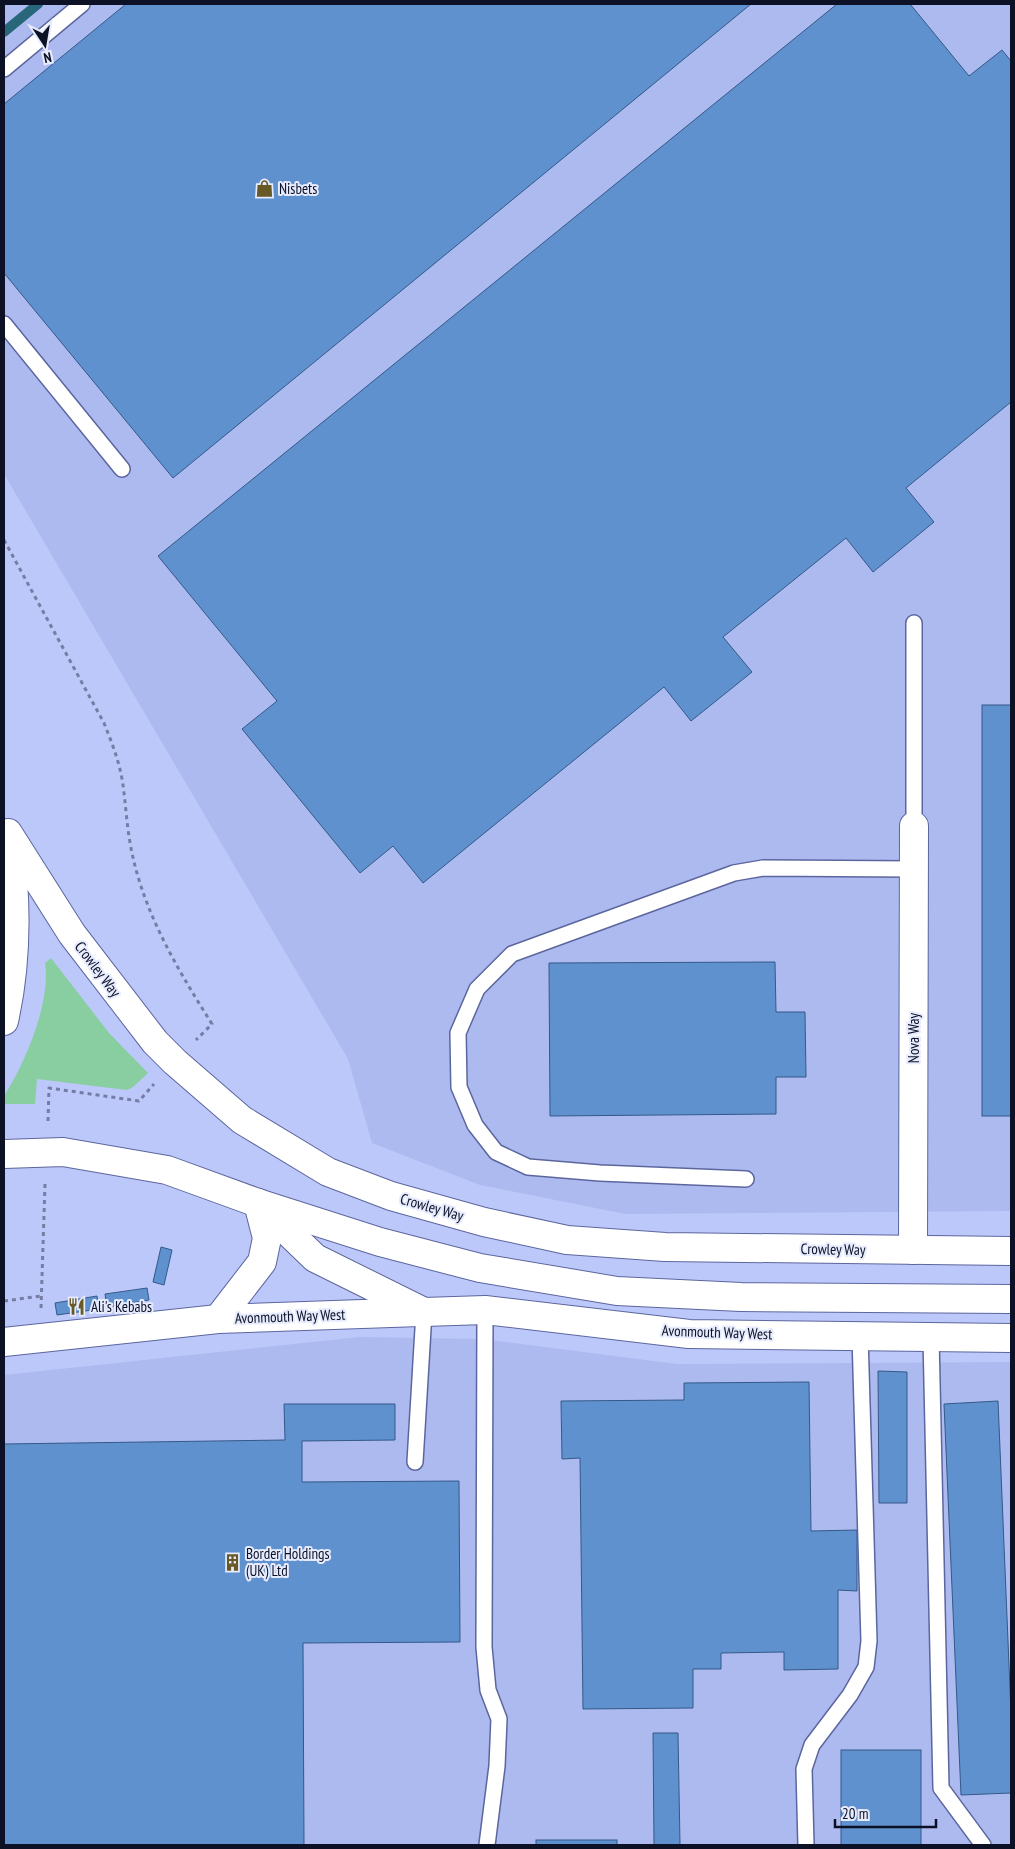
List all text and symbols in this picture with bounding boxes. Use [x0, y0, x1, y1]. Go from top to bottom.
north arrow [20, 20, 70, 70]
text: N [42, 48, 53, 67]
shop icon: Nisbets [255, 178, 275, 198]
place label: Nisbets [279, 179, 317, 198]
street label: Crowley Way [71, 937, 125, 1001]
street label: Nova Way [904, 1012, 923, 1063]
street label: Crowley Way [398, 1189, 466, 1225]
street label: Crowley Way [800, 1239, 866, 1259]
restaurant icon: Ali's Kebabs [67, 1296, 87, 1316]
place label: Ali's Kebabs [91, 1297, 152, 1316]
street label: Avonmouth Way West [234, 1305, 346, 1327]
street label: Avonmouth Way West [661, 1321, 773, 1343]
place label: Border Holdings (UK) Ltd [246, 1544, 330, 1580]
building icon: Border Holdings (UK) Ltd [222, 1552, 242, 1572]
scale bar [835, 1796, 936, 1828]
text: 20 m [842, 1804, 868, 1823]

